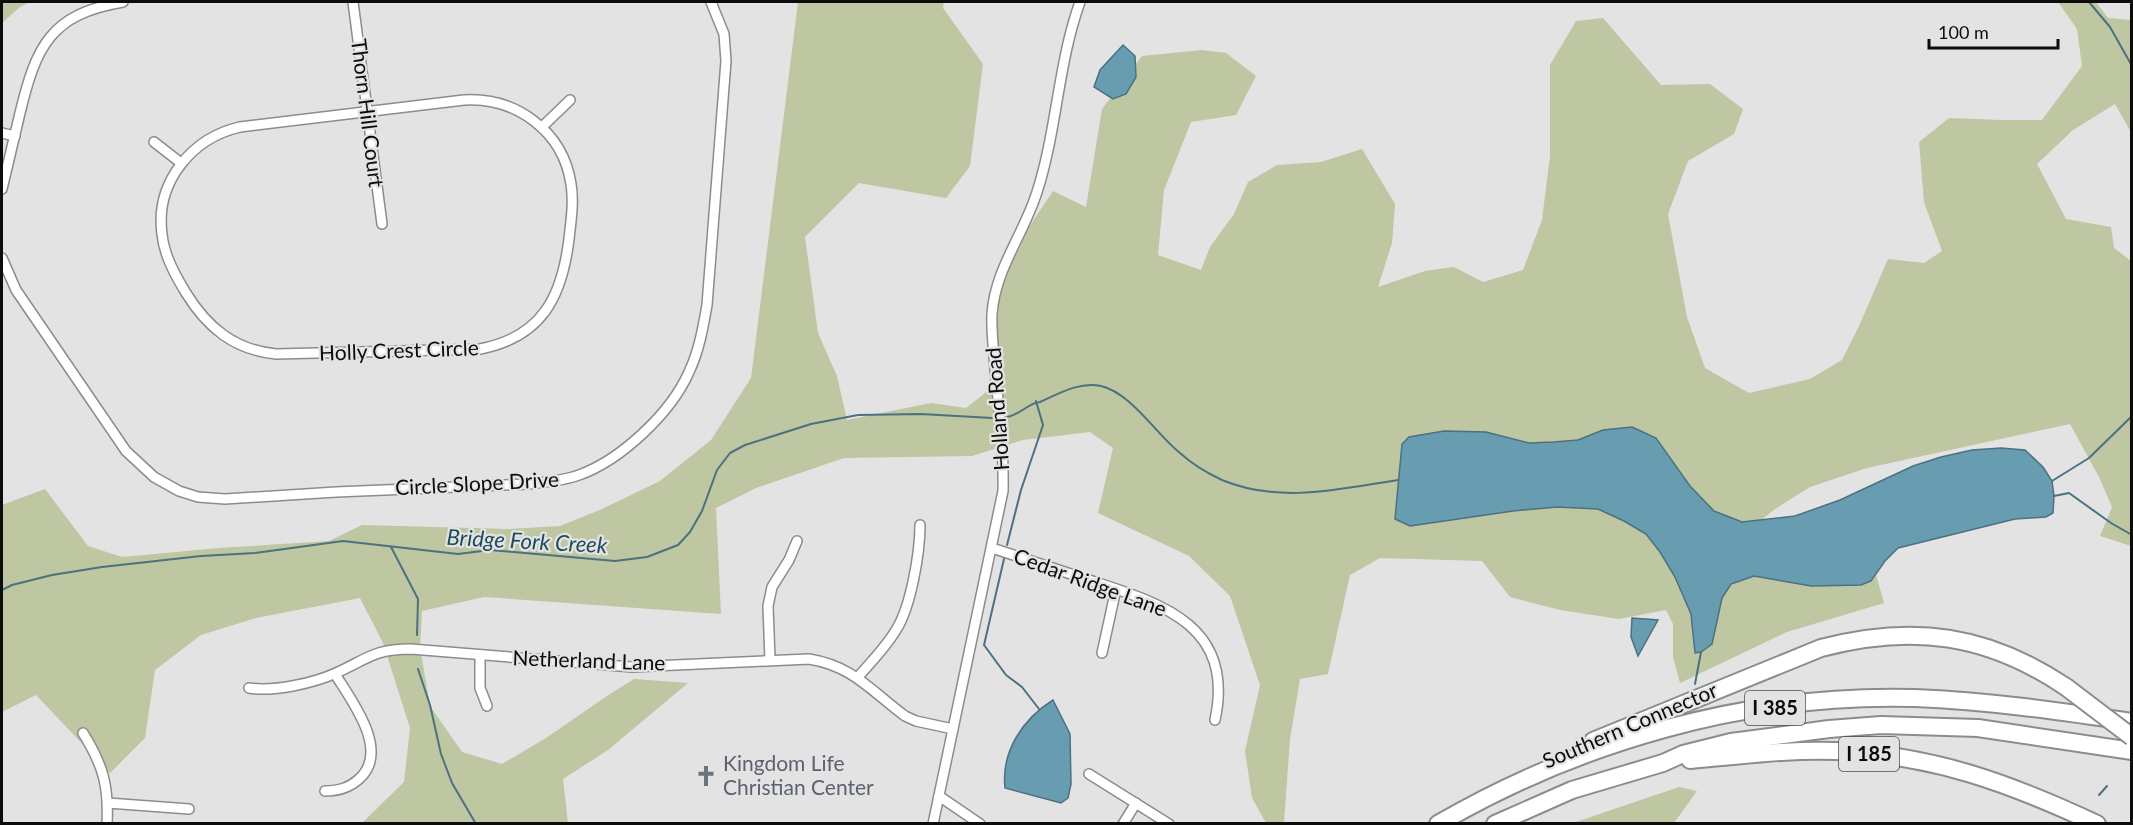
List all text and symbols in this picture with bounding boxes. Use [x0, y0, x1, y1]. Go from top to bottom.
scale bar [1929, 12, 2058, 50]
text: 100 m [1938, 21, 1989, 43]
street label: Thorn Hill Court [347, 37, 390, 189]
street label: Holly Crest Circle [319, 334, 479, 365]
street label: Holland Road [980, 347, 1013, 472]
street label: Circle Slope Drive [394, 466, 560, 499]
water label: Bridge Fork Creek [446, 523, 609, 558]
street label: Cedar Ridge Lane [1011, 542, 1170, 621]
street label: Netherland Lane [512, 644, 666, 675]
street label: Southern Connector [1538, 676, 1721, 773]
road number: I 385 [1745, 691, 1805, 725]
road number: I 185 [1839, 737, 1899, 771]
place label: Kingdom Life Christian Center [723, 750, 874, 799]
church icon: Kingdom Life Christian Center [694, 764, 718, 788]

